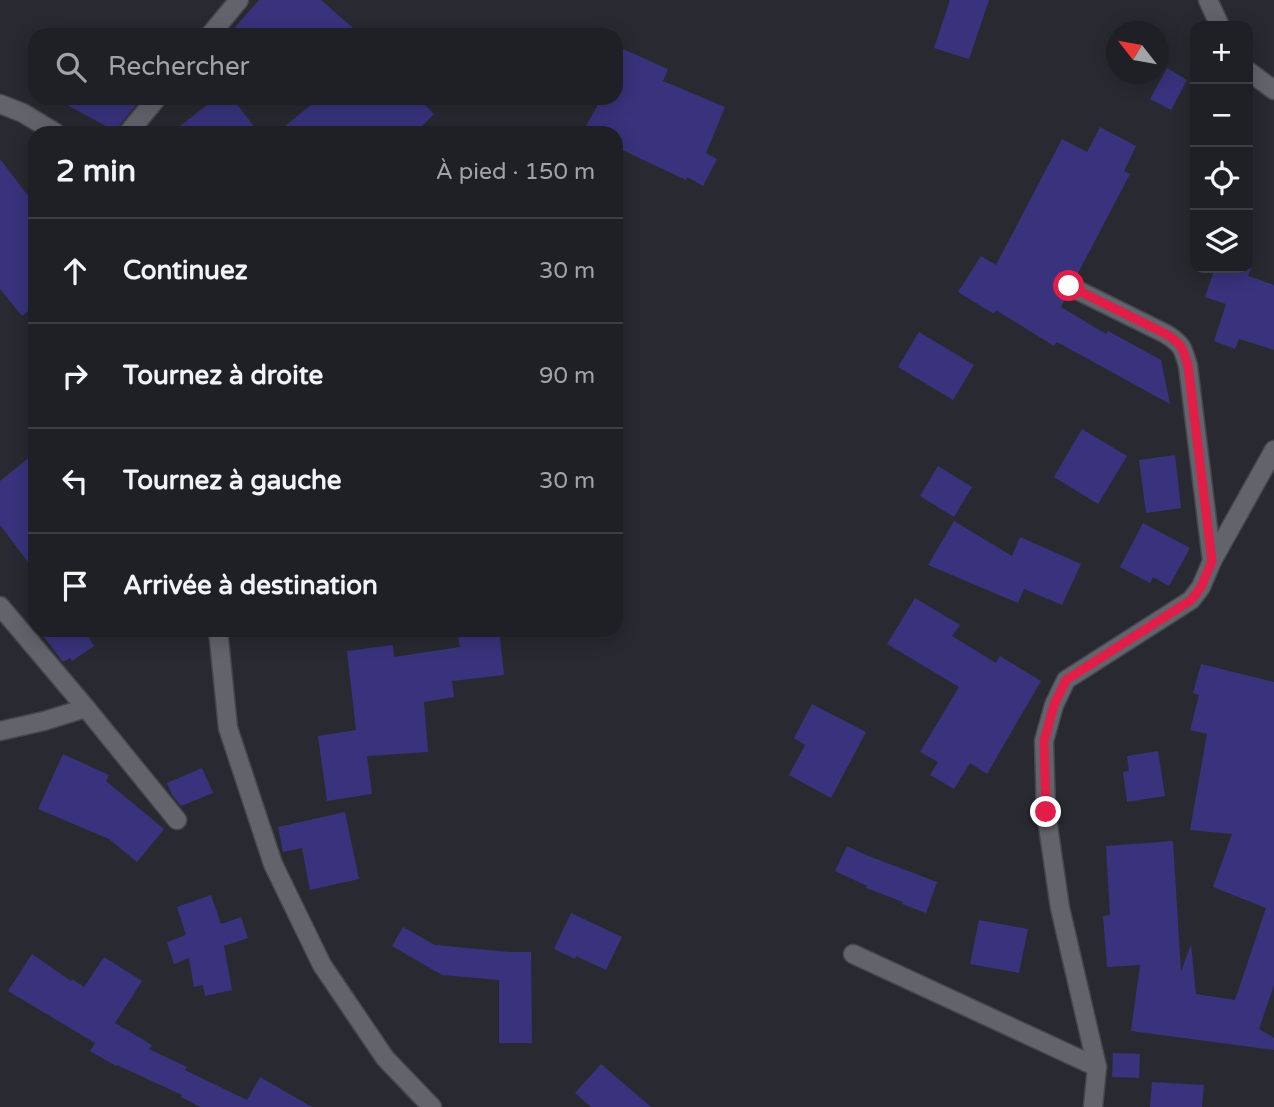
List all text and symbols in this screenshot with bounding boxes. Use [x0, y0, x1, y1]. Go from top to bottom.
north arrow [1106, 21, 1169, 84]
map controls [1190, 21, 1253, 273]
button: + [1190, 21, 1253, 84]
search box [28, 28, 623, 105]
icon: search [52, 48, 90, 86]
text: Rechercher [108, 51, 250, 82]
button: − [1190, 84, 1253, 147]
button: locate [1190, 147, 1253, 210]
text: 2 min [56, 153, 136, 190]
text: À pied · 150 m [436, 158, 595, 186]
button: layers [1190, 210, 1253, 273]
icon: ahead [56, 252, 94, 290]
text: Continuez [123, 255, 248, 286]
text: 30 m [539, 257, 595, 285]
route start [1053, 270, 1084, 301]
icon: right [56, 357, 94, 395]
text: Tournez à droite [123, 360, 323, 391]
text: 90 m [539, 362, 595, 390]
icon: left [56, 462, 94, 500]
text: Tournez à gauche [123, 465, 342, 496]
text: 30 m [539, 467, 595, 495]
icon: arrive [56, 567, 94, 605]
text: Arrivée à destination [123, 570, 378, 601]
route end [1030, 796, 1061, 827]

